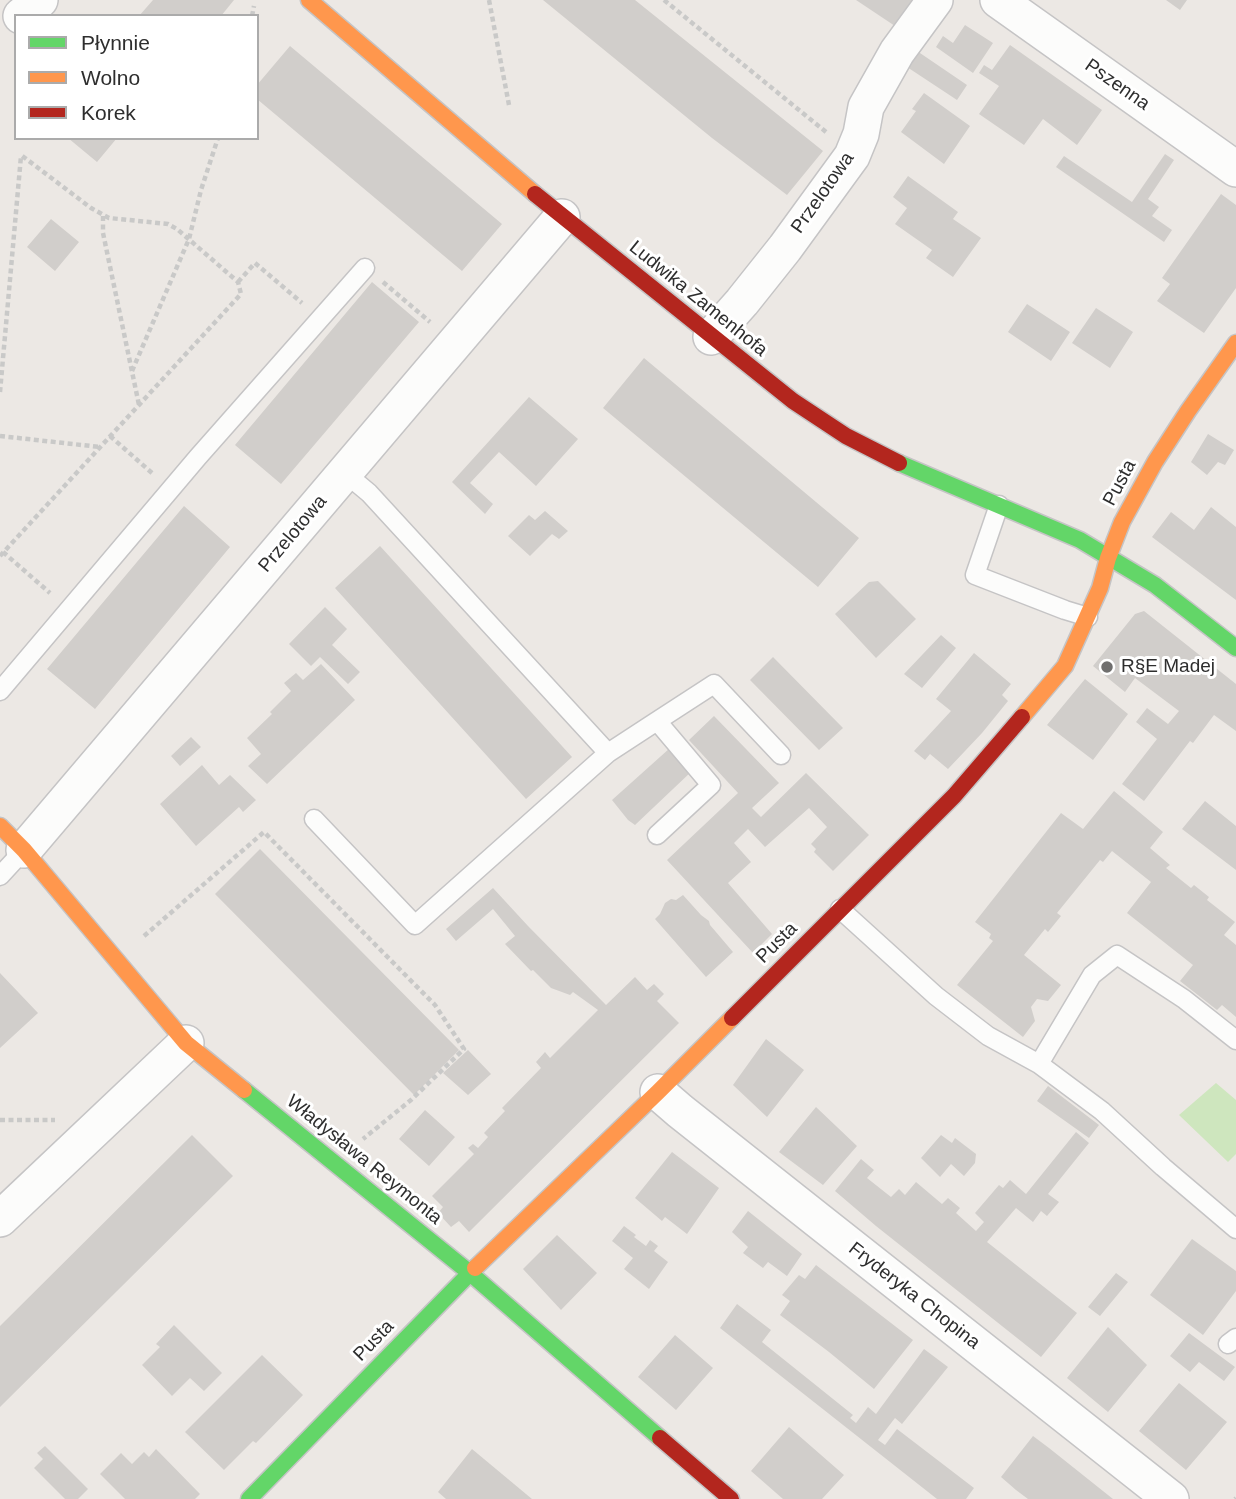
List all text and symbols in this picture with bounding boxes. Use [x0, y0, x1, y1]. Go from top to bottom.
legend [14, 14, 259, 140]
text: Płynnie [81, 31, 150, 54]
street label: Pszenna [1080, 54, 1154, 116]
text: Wolno [81, 66, 140, 89]
text: Korek [81, 101, 136, 124]
street label: Przelotowa [787, 148, 859, 238]
street label: Ludwika Zamenhofa [624, 236, 772, 362]
street label: Pusta [1099, 456, 1141, 510]
street label: Przelotowa [254, 491, 332, 577]
place label: R§E Madej [1121, 656, 1215, 678]
marker: R§E Madej [1099, 659, 1115, 675]
street label: Pusta [752, 918, 802, 968]
street label: Władysława Reymonta [282, 1090, 446, 1230]
street label: Fryderyka Chopina [844, 1238, 984, 1354]
street label: Pusta [349, 1316, 399, 1366]

